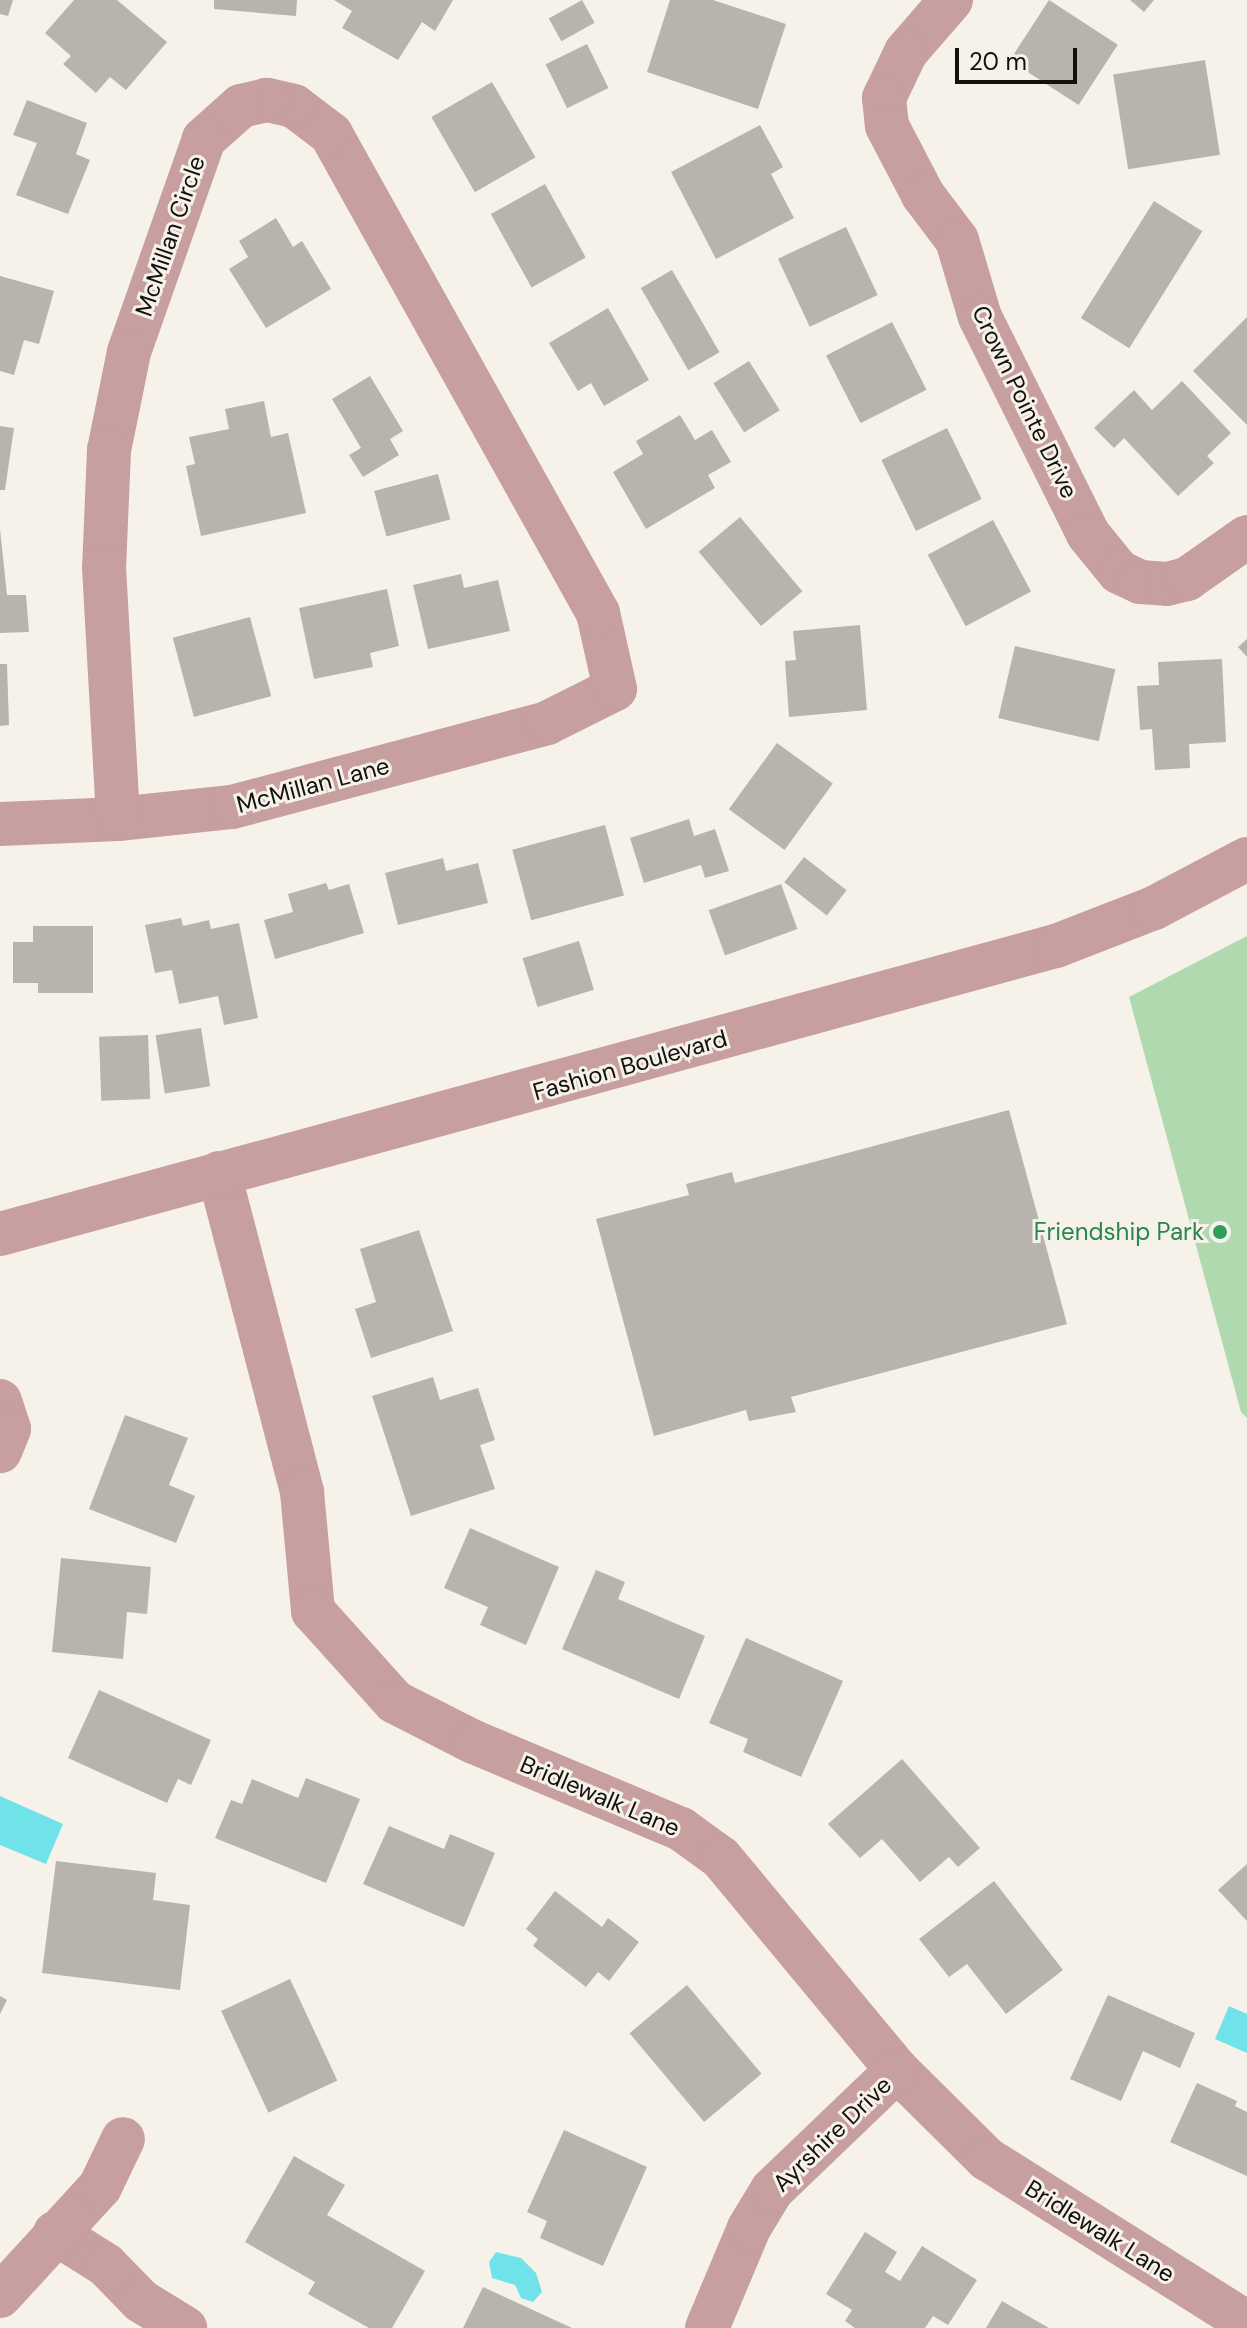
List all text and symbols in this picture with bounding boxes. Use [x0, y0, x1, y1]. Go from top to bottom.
scale bar [959, 32, 1081, 82]
text: 20 m [969, 46, 1027, 77]
street label: McMillan Circle [129, 152, 211, 320]
street label: Crown Pointe Drive [966, 301, 1084, 503]
street label: McMillan Lane [234, 751, 392, 819]
street label: Fashion Boulevard [530, 1024, 730, 1106]
place label: Friendship Park [1034, 1218, 1204, 1246]
marker: Friendship Park [1211, 1223, 1229, 1241]
street label: Bridlewalk Lane [516, 1749, 684, 1843]
street label: Ayrshire Drive [767, 2070, 897, 2198]
street label: Bridlewalk Lane [1020, 2174, 1180, 2288]

